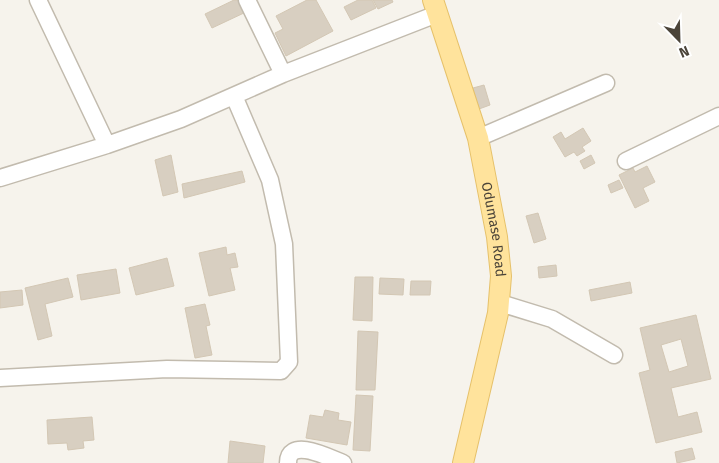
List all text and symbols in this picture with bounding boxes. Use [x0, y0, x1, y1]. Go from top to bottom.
north arrow [654, 15, 704, 65]
text: N [676, 42, 691, 61]
street label: Odumase Road [478, 181, 509, 278]

